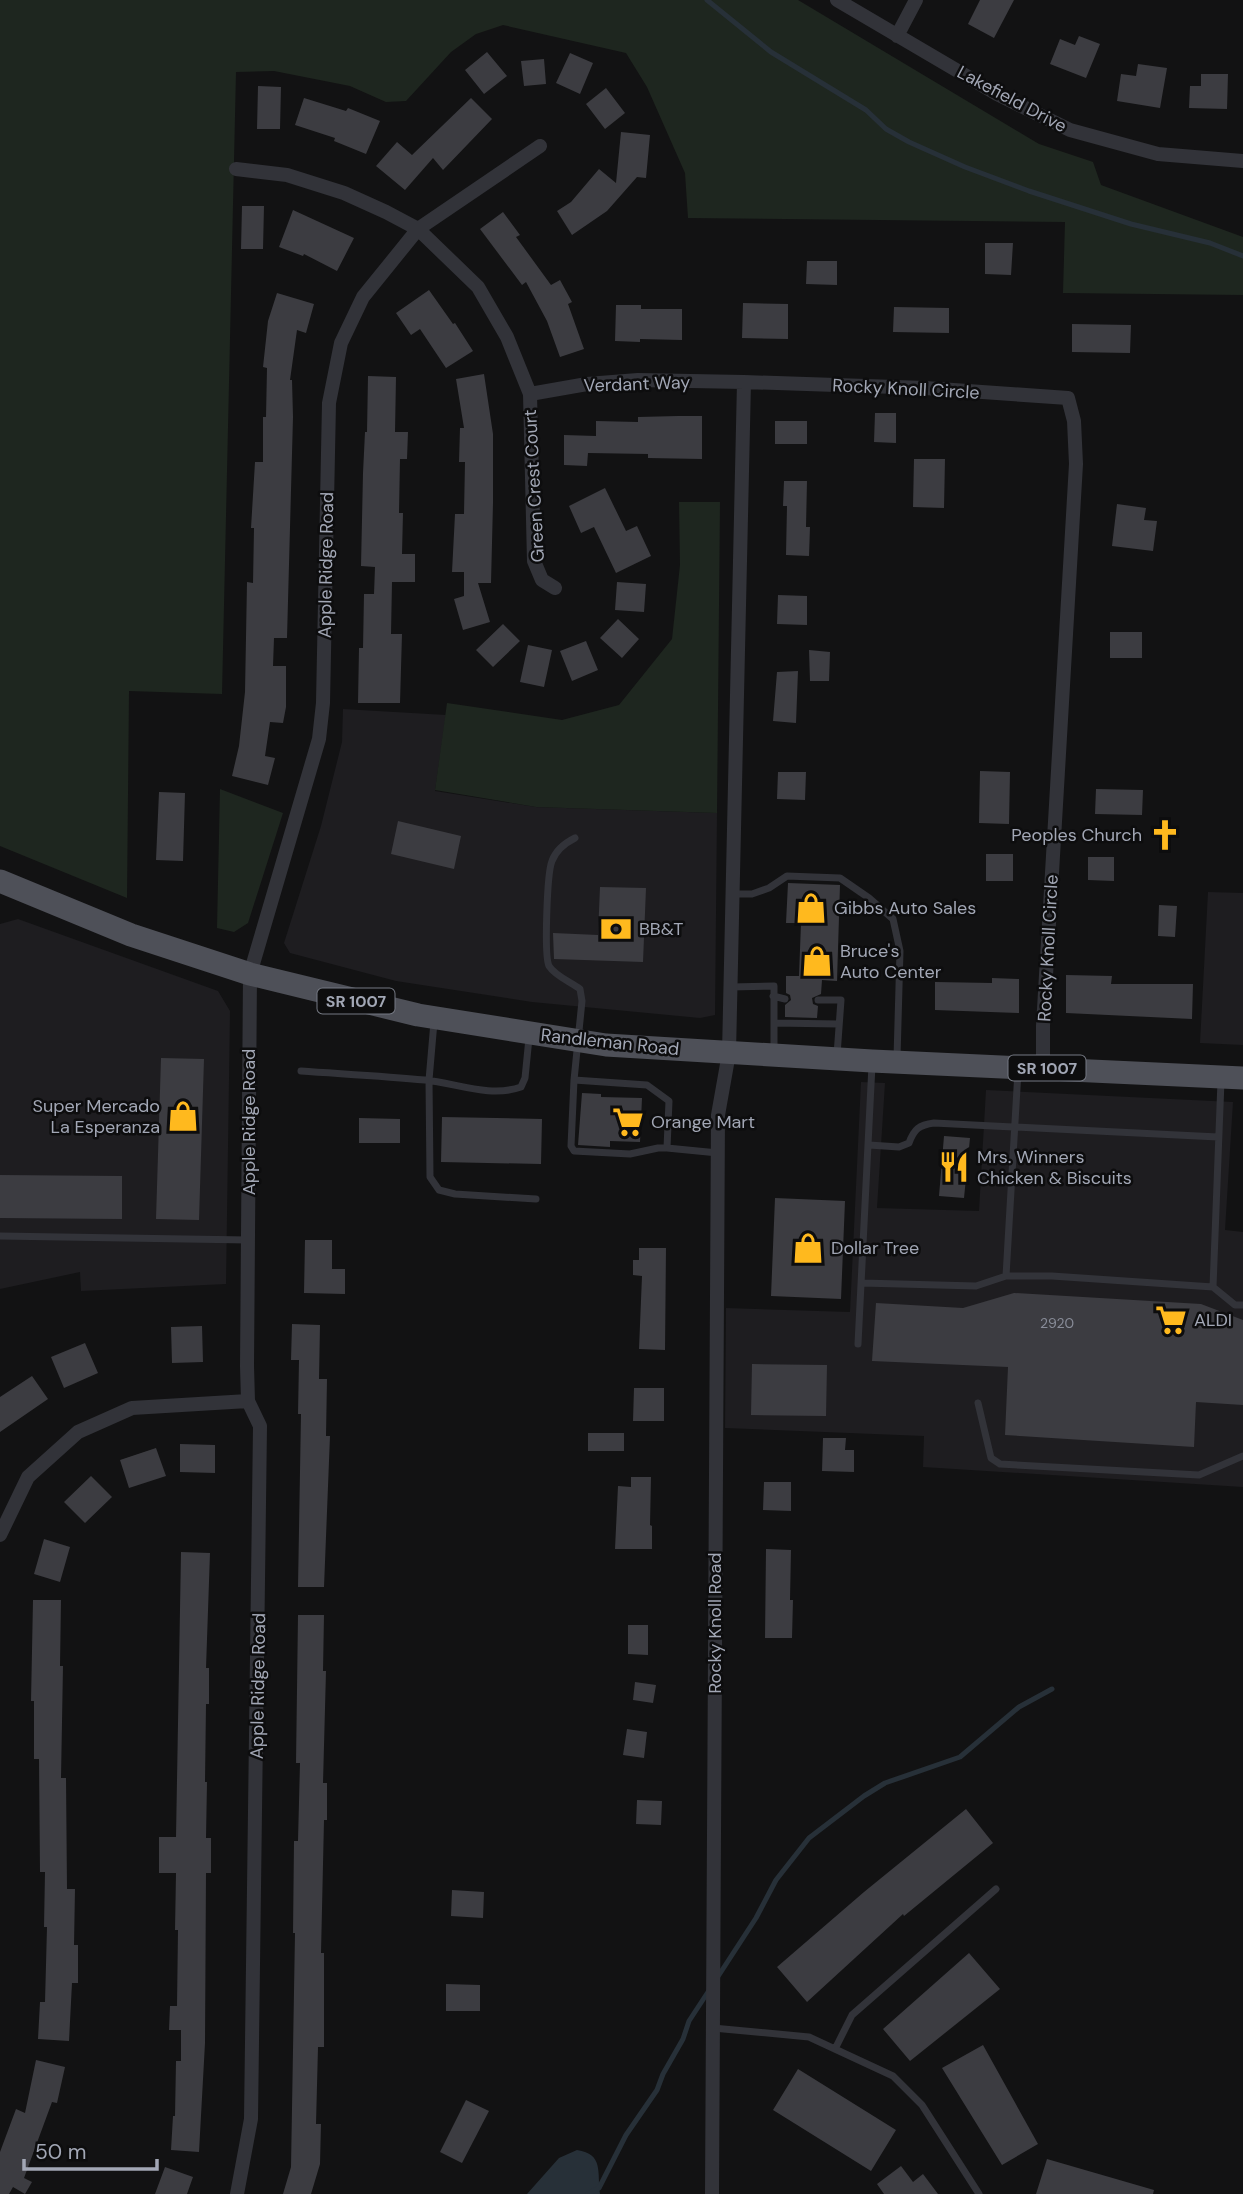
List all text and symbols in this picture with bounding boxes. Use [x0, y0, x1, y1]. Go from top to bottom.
street label: Lakefield Drive [953, 60, 1071, 138]
street label: Verdant Way [583, 370, 691, 398]
street label: Rocky Knoll Circle [832, 373, 980, 405]
street label: Green Crest Court [518, 409, 550, 563]
street label: Apple Ridge Road [313, 492, 339, 638]
church icon: Peoples Church [1148, 818, 1182, 852]
place label: Peoples Church [1011, 823, 1142, 847]
street label: Rocky Knoll Circle [1032, 874, 1064, 1022]
shop icon: Gibbs Auto Sales [794, 891, 828, 925]
place label: Gibbs Auto Sales [834, 896, 976, 920]
bank icon: BB&T [599, 912, 633, 946]
place label: BB&T [639, 917, 683, 941]
place label: Bruce's Auto Center [840, 939, 942, 984]
shop icon: Bruce's Auto Center [800, 944, 834, 978]
road number: SR 1007 [318, 988, 394, 1014]
street label: Randleman Road [540, 1023, 680, 1061]
street label: Apple Ridge Road [237, 1049, 261, 1195]
road number: SR 1007 [1009, 1056, 1086, 1080]
place label: Super Mercado La Esperanza [33, 1094, 160, 1139]
shop icon: Super Mercado La Esperanza [166, 1099, 200, 1133]
supermarket icon: Orange Mart [611, 1105, 645, 1139]
place label: Orange Mart [651, 1110, 755, 1134]
place label: Mrs. Winners Chicken & Biscuits [977, 1145, 1132, 1190]
restaurant icon: Mrs. Winners Chicken & Biscuits [937, 1150, 971, 1184]
shop icon: Dollar Tree [791, 1231, 825, 1265]
place label: Dollar Tree [831, 1236, 919, 1260]
supermarket icon: ALDI [1154, 1303, 1188, 1337]
place label: ALDI [1194, 1308, 1232, 1332]
house number: 2920 [1040, 1314, 1074, 1332]
street label: Rocky Knoll Road [703, 1552, 727, 1694]
street label: Apple Ridge Road [245, 1613, 271, 1759]
scale bar [24, 2128, 158, 2172]
text: 50 m [35, 2138, 86, 2166]

